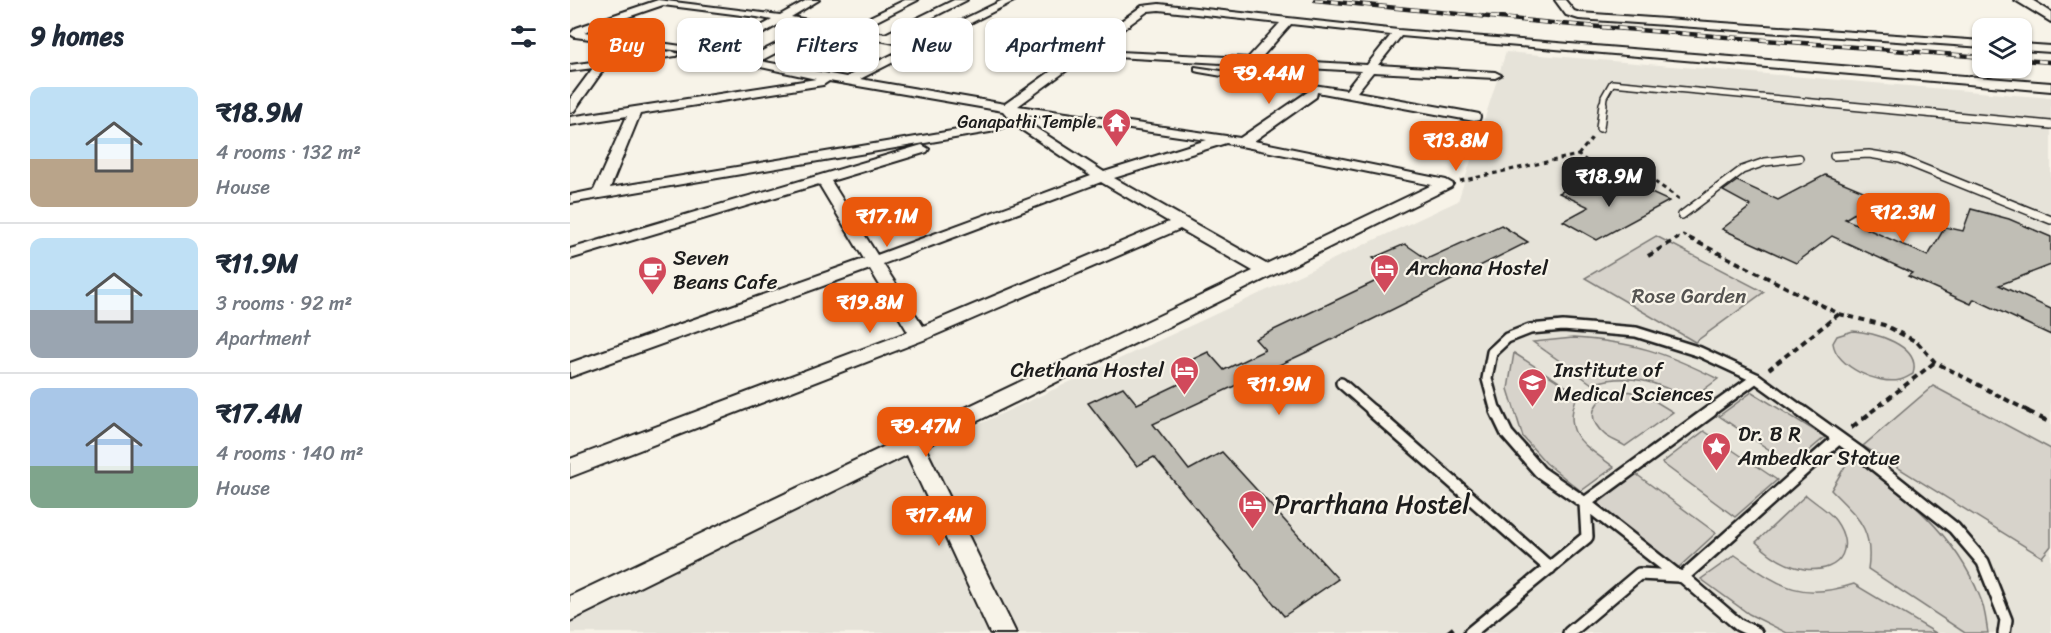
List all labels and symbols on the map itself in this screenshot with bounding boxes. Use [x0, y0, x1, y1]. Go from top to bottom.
pin: ₹9.44M [1220, 54, 1318, 105]
place label: Ganapathi Temple [957, 106, 1096, 138]
temple icon: Ganapathi Temple [1101, 106, 1133, 148]
pin: ₹13.8M [1407, 121, 1505, 172]
pin: ₹18.9M [1560, 157, 1658, 208]
pin: ₹12.3M [1854, 193, 1952, 244]
pin: ₹17.1M [838, 197, 936, 248]
place label: Seven Beans Cafe [673, 239, 778, 301]
place label: Archana Hostel [1405, 249, 1549, 287]
hotel icon: Archana Hostel [1369, 252, 1401, 294]
cafe icon: Seven Beans Cafe [636, 254, 668, 296]
park label: Rose Garden [1632, 277, 1746, 315]
pin: ₹19.8M [821, 283, 919, 334]
place label: Chethana Hostel [1011, 351, 1165, 389]
place label: Institute of Medical Sciences [1553, 351, 1713, 413]
hotel icon: Chethana Hostel [1169, 354, 1201, 396]
pin: ₹11.9M [1230, 365, 1328, 416]
school or university icon: Institute of Medical Sciences [1517, 366, 1549, 408]
pin: ₹9.47M [877, 407, 975, 458]
place label: Dr. B R Ambedkar Statue [1737, 415, 1900, 477]
place icon: Dr. B R Ambedkar Statue [1701, 430, 1733, 472]
place label: Prarthana Hostel [1274, 481, 1470, 527]
hotel icon: Prarthana Hostel [1237, 488, 1269, 530]
pin: ₹17.4M [890, 496, 988, 547]

